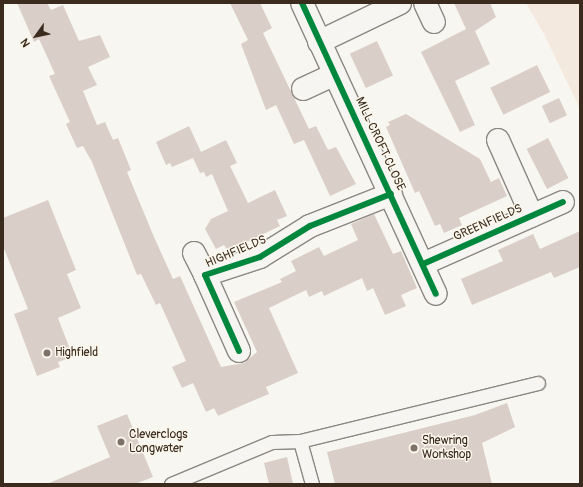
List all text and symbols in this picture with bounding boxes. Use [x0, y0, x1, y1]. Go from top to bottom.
north arrow [16, 16, 56, 56]
text: N [18, 36, 33, 49]
street label: MILL CROFT CLOSE [352, 95, 408, 193]
street label: GREENFIELDS [451, 201, 525, 245]
street label: HIGHFIELDS [204, 233, 268, 271]
place label: Highfield [55, 346, 98, 360]
marker: Highfield [42, 348, 52, 358]
place label: Cleverclogs Longwater [129, 428, 188, 456]
place label: Shewring Workshop [422, 434, 471, 462]
marker: Cleverclogs Longwater [116, 437, 126, 447]
marker: Shewring Workshop [409, 443, 419, 453]

